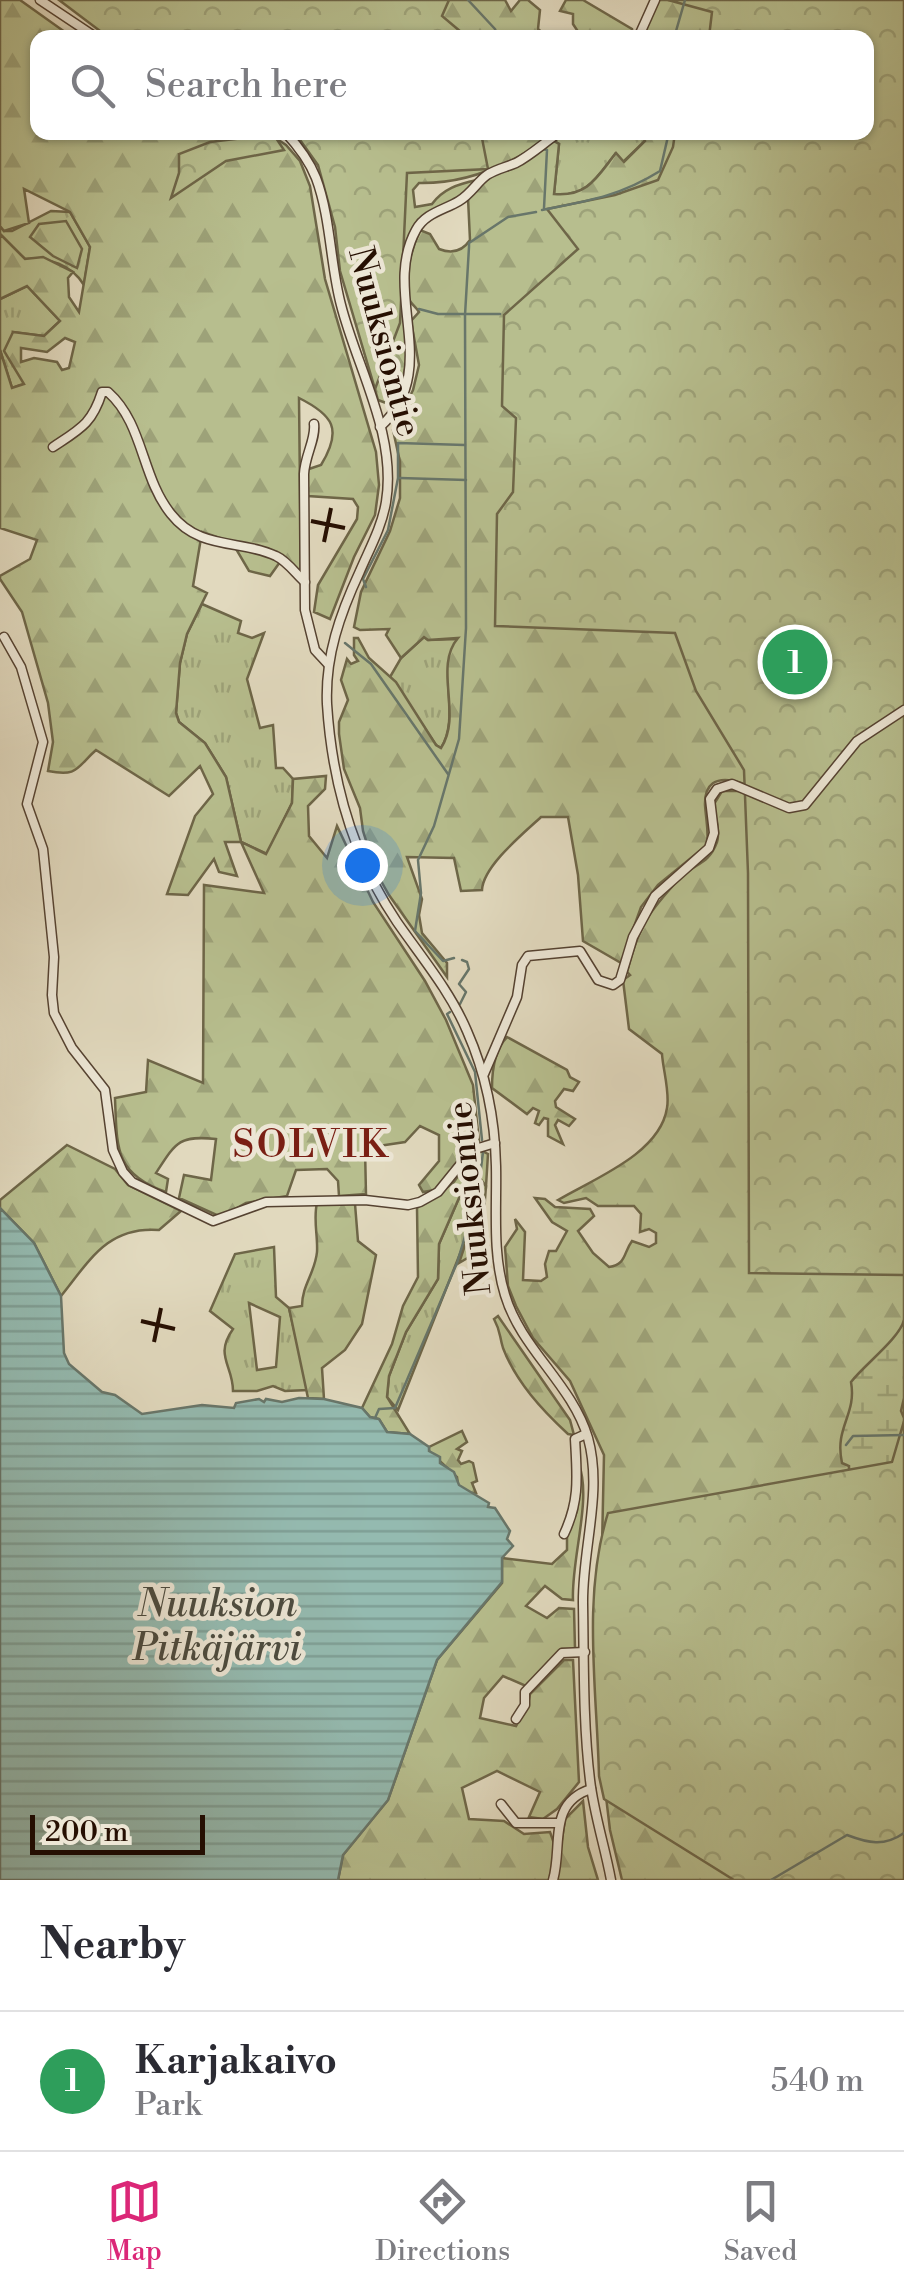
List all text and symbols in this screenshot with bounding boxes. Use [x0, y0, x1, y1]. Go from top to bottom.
search box [30, 30, 874, 140]
icon: search [65, 58, 120, 113]
text: Search here [145, 62, 348, 109]
street label: Nuuksiontie [338, 243, 430, 441]
pin: 1 [762, 624, 828, 700]
your location [337, 840, 388, 891]
street label: Nuuksiontie [438, 1099, 502, 1297]
district label: SOLVIK [232, 1122, 390, 1169]
water label: Nuuksion Pitkäjärvi [132, 1581, 301, 1672]
scale bar [30, 1810, 205, 1854]
text: 200 m [45, 1815, 128, 1850]
text: Nearby [40, 1919, 185, 1972]
text: Karjakaivo [135, 2038, 337, 2085]
text: 1 [65, 2061, 80, 2101]
text: 540 m [771, 2061, 864, 2101]
text: Park [135, 2085, 202, 2125]
tab: Map [107, 2174, 162, 2269]
tab: Directions [375, 2174, 510, 2269]
tab: Saved [724, 2174, 797, 2269]

